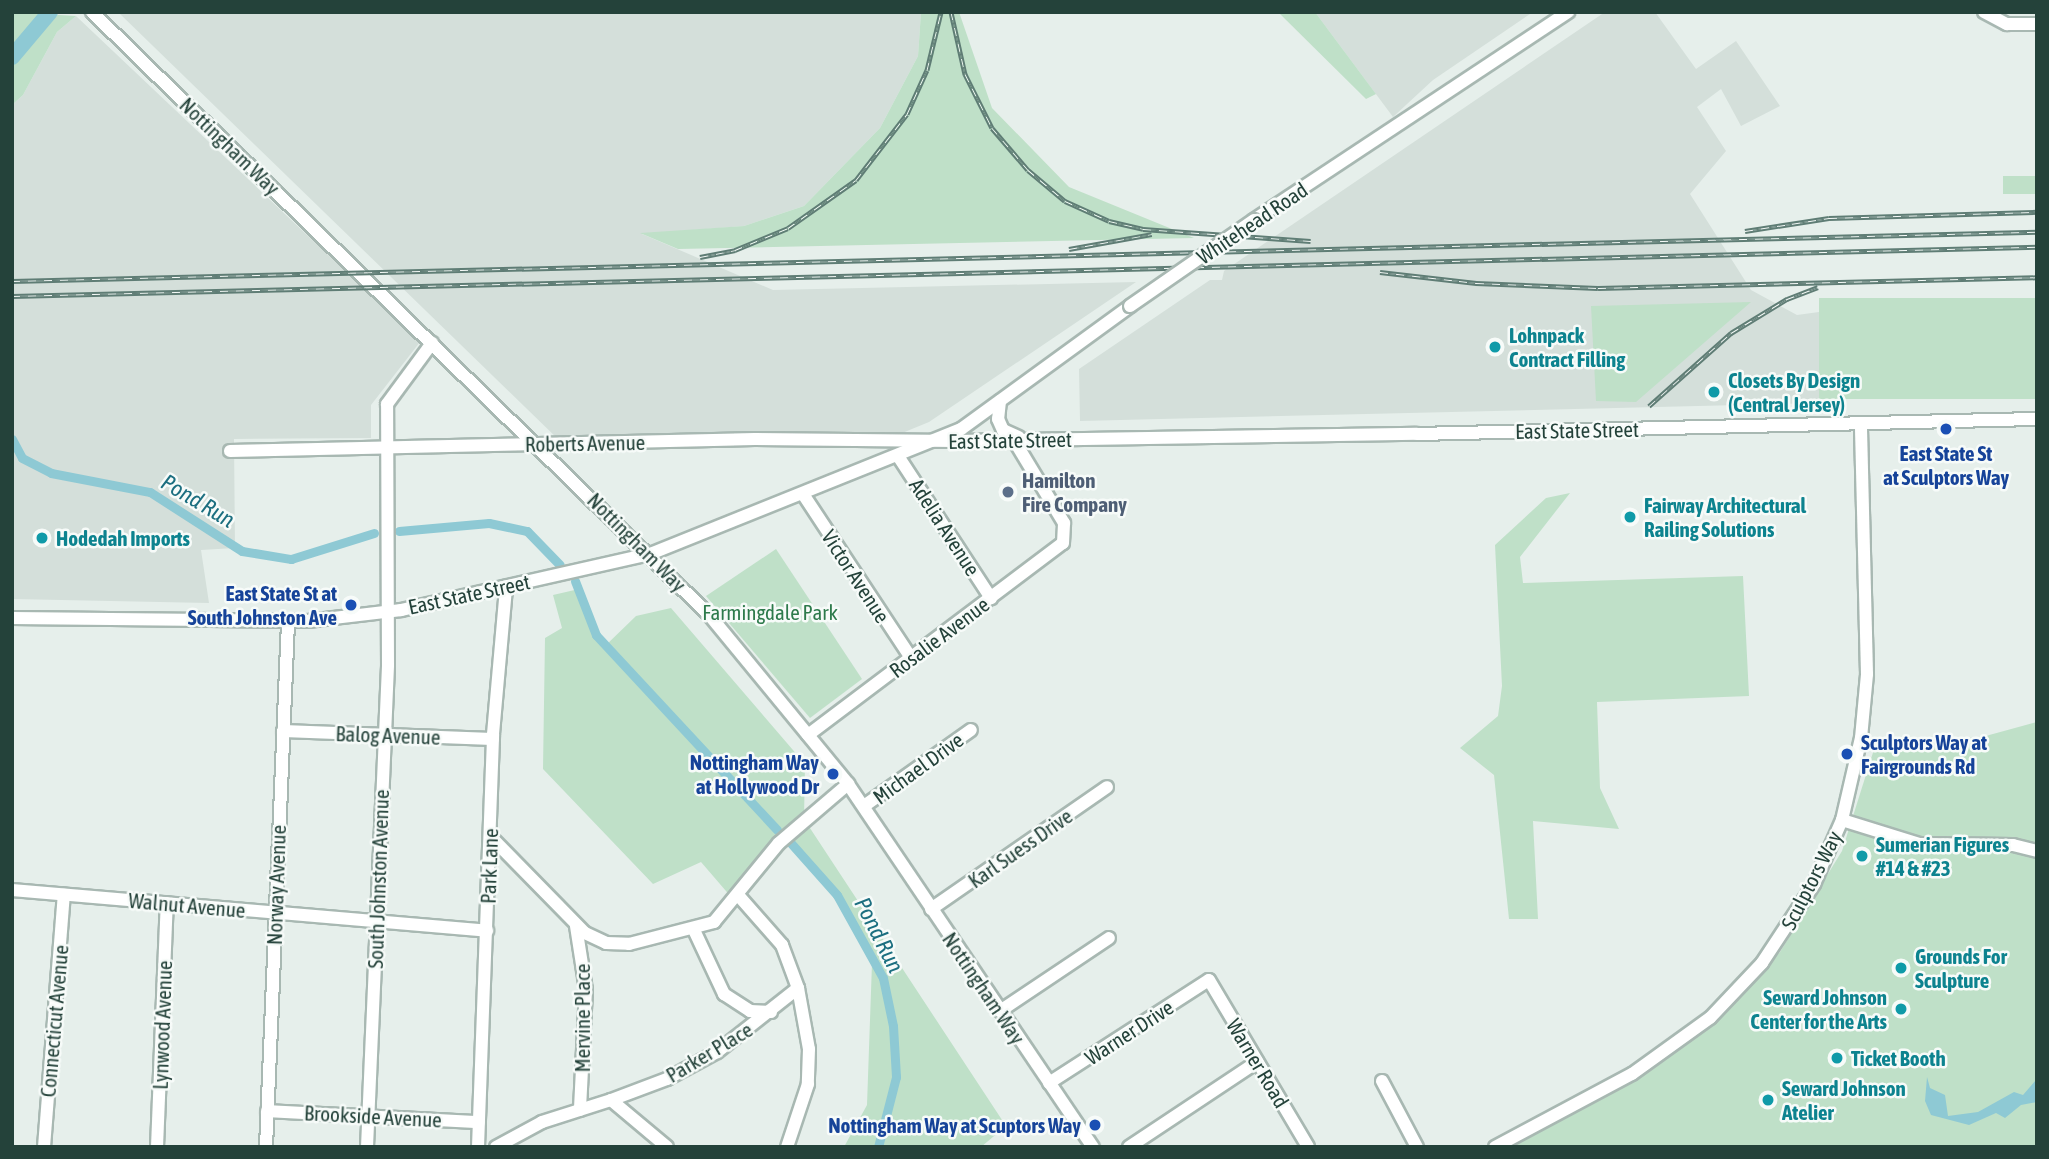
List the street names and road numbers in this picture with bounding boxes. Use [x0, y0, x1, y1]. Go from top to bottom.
street label: Nottingham Way [175, 92, 285, 200]
street label: Whitehead Road [1192, 177, 1312, 269]
street label: East State Street [1515, 416, 1639, 444]
street label: East State Street [948, 426, 1072, 454]
street label: Roberts Avenue [525, 429, 645, 457]
street label: Adelia Avenue [904, 474, 986, 580]
street label: Nottingham Way [582, 487, 692, 597]
street label: Victor Avenue [817, 525, 895, 627]
street label: East State Street [406, 569, 532, 619]
street label: Rosalie Avenue [884, 591, 994, 683]
street label: Balog Avenue [335, 721, 441, 749]
street label: Michael Drive [868, 727, 968, 809]
street label: South Johnston Avenue [362, 789, 394, 969]
street label: Karl Suess Drive [963, 803, 1077, 893]
street label: Norway Avenue [261, 824, 291, 946]
street label: Sculptors Way [1775, 826, 1847, 934]
street label: Park Lane [475, 828, 503, 904]
street label: Walnut Avenue [127, 887, 247, 923]
street label: Nottingham Way [937, 927, 1031, 1049]
street label: Connecticut Avenue [35, 944, 73, 1098]
street label: Lynwood Avenue [147, 960, 177, 1090]
street label: Mervine Place [569, 964, 595, 1072]
street label: Warner Drive [1080, 994, 1178, 1070]
street label: Warner Road [1222, 1014, 1294, 1112]
street label: Parker Place [661, 1016, 757, 1088]
street label: Brookside Avenue [304, 1100, 442, 1132]

